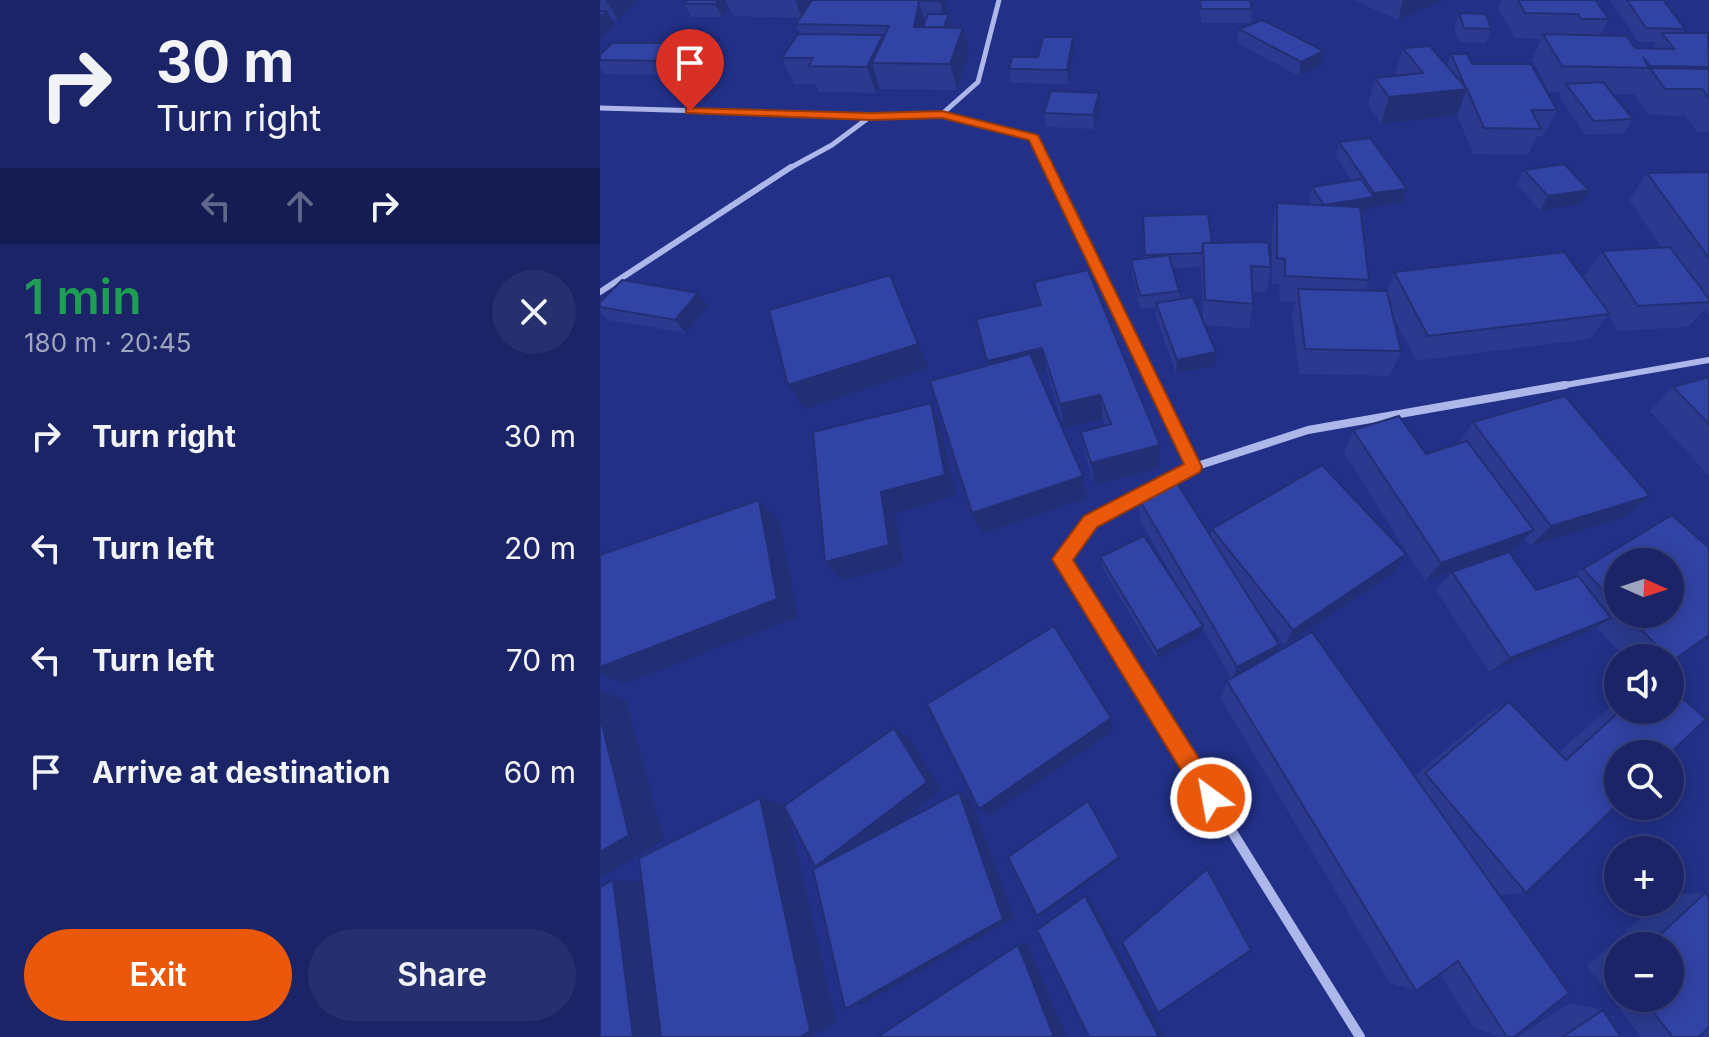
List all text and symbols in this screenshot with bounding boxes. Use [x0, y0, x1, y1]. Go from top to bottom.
text: 30 m [156, 28, 294, 96]
pin [656, 29, 724, 111]
icon: right [24, 32, 128, 136]
icon: arrive [668, 41, 712, 85]
text: Turn right [156, 96, 321, 140]
icon: left [194, 184, 238, 228]
icon: ahead [278, 184, 322, 228]
icon: right [362, 184, 406, 228]
text: 1 min [24, 267, 142, 326]
button: close [492, 270, 576, 354]
text: 180 m · 20:45 [24, 327, 192, 358]
icon: right [24, 414, 68, 458]
text: Turn right [92, 418, 236, 454]
text: 30 m [504, 418, 576, 454]
icon: left [24, 526, 68, 570]
text: Turn left [92, 530, 214, 566]
text: 20 m [504, 530, 576, 566]
north arrow [1604, 548, 1684, 628]
map controls [1604, 548, 1684, 1012]
icon: left [24, 638, 68, 682]
text: Turn left [92, 642, 214, 678]
text: 70 m [506, 642, 576, 678]
button: sound [1604, 644, 1684, 724]
button: search [1604, 740, 1684, 820]
icon: arrive [24, 750, 68, 794]
text: Arrive at destination [92, 754, 390, 790]
text: 60 m [504, 754, 576, 790]
position arrow [1169, 756, 1253, 840]
button: + [1604, 836, 1684, 916]
button: Exit [24, 929, 292, 1021]
button: Share [308, 929, 576, 1021]
button: − [1604, 932, 1684, 1012]

